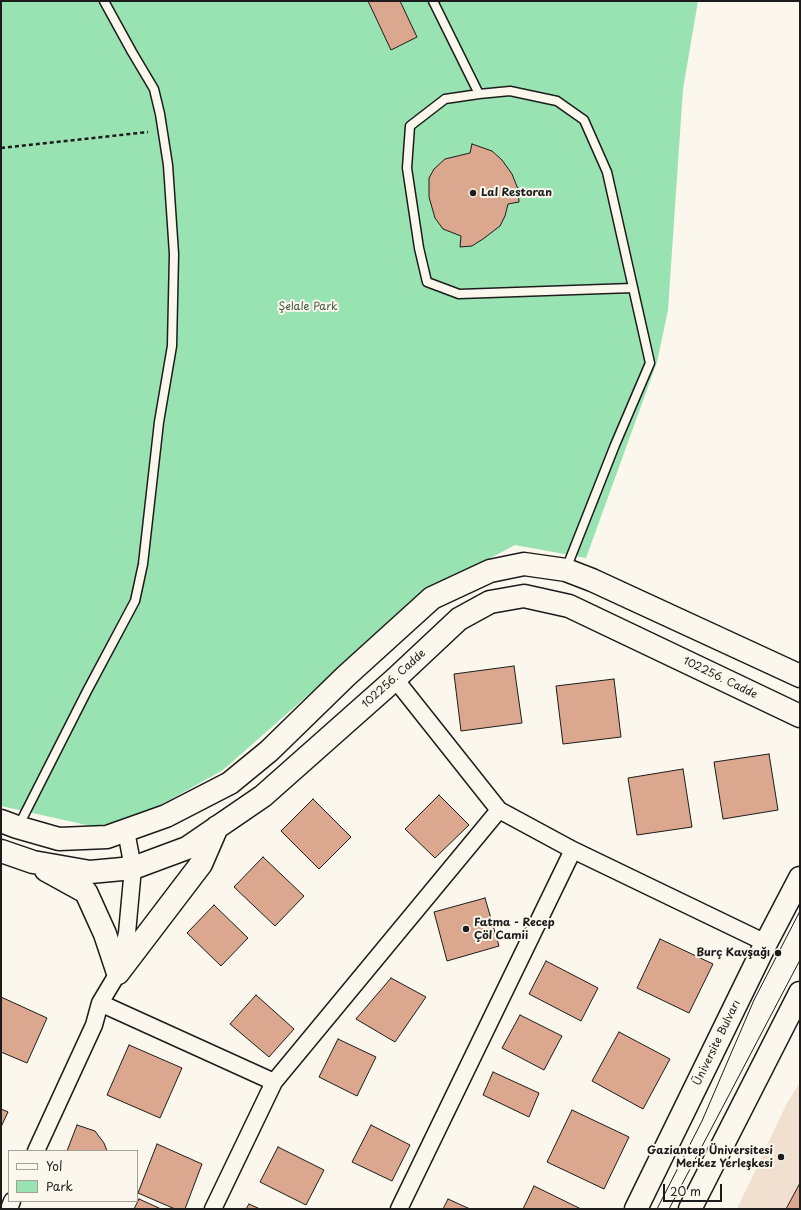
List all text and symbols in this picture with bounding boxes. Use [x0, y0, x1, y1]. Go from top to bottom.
place label: Lal Restoran [481, 186, 552, 200]
marker: Lal Restoran [468, 188, 478, 198]
park label: Şelale Park [278, 300, 338, 314]
street label: 102256. Cadde [359, 647, 429, 711]
street label: 102256. Cadde [681, 654, 759, 702]
place label: Fatma - Recep Çöl Camii [474, 916, 555, 942]
marker: Fatma - Recep Çöl Camii [461, 924, 471, 934]
place label: Burç Kavşağı [696, 946, 770, 960]
marker: Burç Kavşağı [773, 948, 783, 958]
street label: Üniversite Bulvarı [691, 998, 743, 1088]
place label: Gaziantep Üniversitesi Merkez Yerleşkesi [647, 1144, 773, 1170]
legend [8, 1150, 138, 1202]
marker: Gaziantep Üniversitesi Merkez Yerleşkesi [776, 1152, 786, 1162]
text: Yol [46, 1157, 62, 1175]
scale bar [665, 1176, 724, 1202]
text: Park [46, 1177, 73, 1195]
text: 20 m [670, 1182, 701, 1200]

